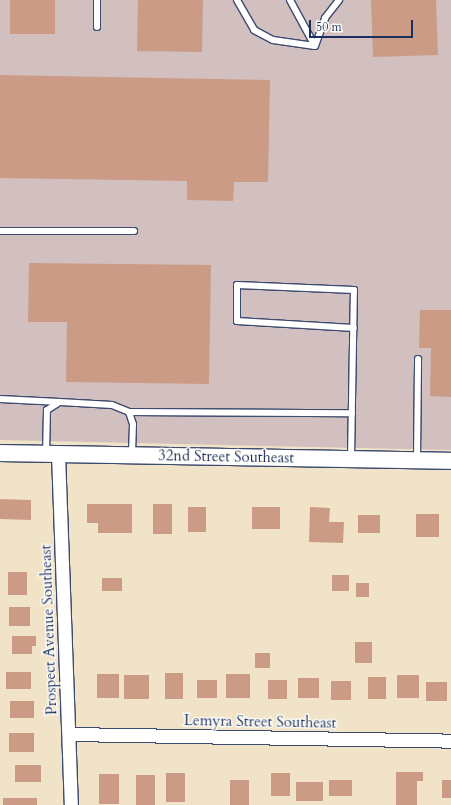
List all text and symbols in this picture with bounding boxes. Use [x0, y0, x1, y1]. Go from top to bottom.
scale bar [311, 12, 415, 38]
text: 50 m [316, 19, 342, 35]
street label: 32nd Street Southeast [158, 447, 294, 467]
street label: Prospect Avenue Southeast [37, 545, 61, 715]
street label: Lemyra Street Southeast [184, 712, 336, 732]

